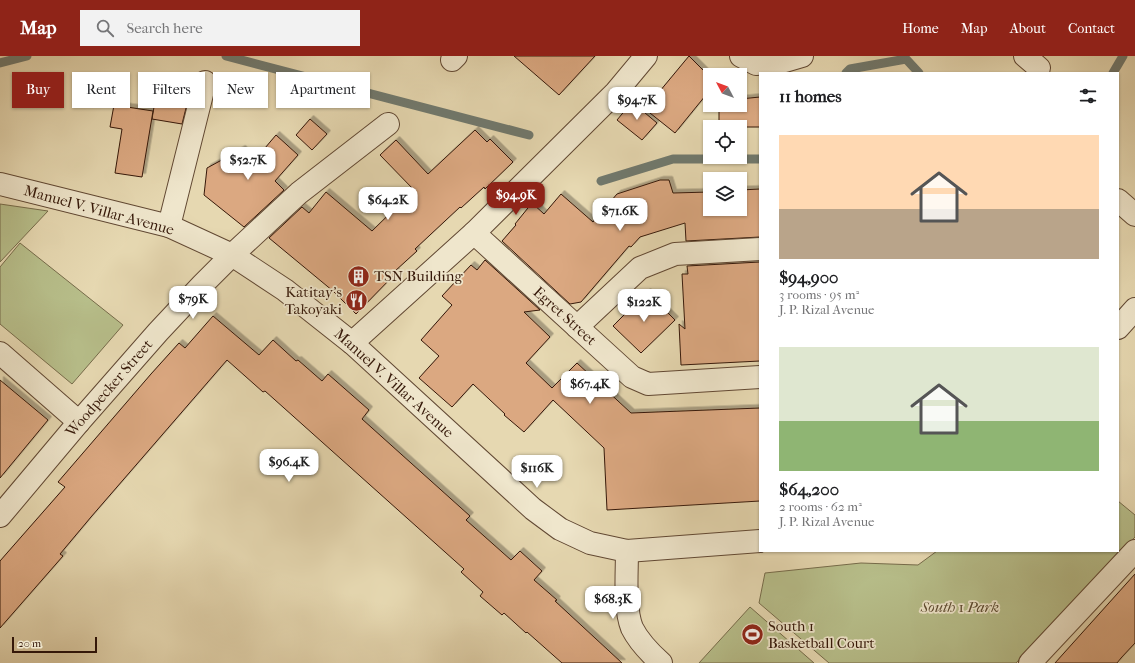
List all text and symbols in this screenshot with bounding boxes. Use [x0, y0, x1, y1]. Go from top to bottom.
search box [80, 10, 360, 46]
text: Map [20, 17, 56, 39]
icon: search [94, 17, 116, 39]
text: Search here [126, 19, 203, 37]
text: Home [902, 20, 939, 37]
text: Map [961, 20, 988, 37]
text: About [1010, 20, 1046, 37]
text: Contact [1068, 20, 1115, 37]
north arrow [703, 68, 747, 112]
map controls [703, 68, 747, 216]
chip: Buy [12, 72, 64, 108]
chip: Rent [72, 72, 130, 108]
chip: Filters [138, 72, 205, 108]
chip: New [213, 72, 268, 108]
chip: Apartment [276, 72, 370, 108]
icon: filters [1077, 85, 1099, 107]
text: 11 homes [779, 86, 842, 106]
pin: $94.7K [604, 87, 670, 121]
text: $94.7K [617, 92, 657, 107]
button: locate [703, 120, 747, 164]
pin: $52.7K [215, 147, 281, 181]
text: $52.7K [230, 152, 266, 167]
icon: home [903, 161, 975, 233]
button: layers [703, 172, 747, 216]
street label: Manuel V. Villar Avenue [22, 181, 177, 239]
pin: $94.9K [483, 182, 549, 216]
pin: $64.2K [355, 187, 421, 221]
text: $94.9K [496, 187, 536, 202]
text: $64.2K [368, 192, 408, 207]
pin: $71.6K [587, 198, 653, 232]
text: $71.6K [601, 203, 639, 218]
building icon: TSN Building [346, 263, 372, 289]
place label: TSN Building [374, 267, 463, 285]
text: $94,900 [779, 267, 839, 287]
place label: Katitay's Takoyaki [285, 283, 343, 318]
street label: Egret Street [530, 283, 601, 350]
pin: $79K [169, 286, 217, 320]
text: 3 rooms · 95 m² [779, 287, 859, 302]
restaurant icon: Katitay's Takoyaki [344, 288, 370, 314]
pin: $122K [616, 289, 672, 323]
text: $79K [178, 291, 208, 306]
text: $122K [627, 294, 661, 309]
text: J. P. Rizal Avenue [779, 302, 875, 317]
street label: Manuel V. Villar Avenue [331, 325, 458, 442]
street label: Woodpecker Street [61, 335, 157, 441]
pin: $67.4K [557, 371, 623, 405]
icon: home [903, 373, 975, 445]
text: $67.4K [570, 376, 610, 391]
pin: $96.4K [256, 449, 322, 483]
text: $96.4K [269, 454, 309, 469]
pin: $116K [509, 455, 565, 489]
text: $116K [521, 460, 553, 475]
text: $64,200 [779, 479, 839, 499]
text: 2 rooms · 62 m² [779, 499, 862, 514]
text: J. P. Rizal Avenue [779, 514, 875, 529]
pin: $68.3K [580, 586, 646, 620]
text: $68.3K [594, 591, 632, 606]
park label: South 1 Park [920, 598, 999, 616]
place label: South 1 Basketball Court [768, 617, 875, 652]
sports icon: South 1 Basketball Court [740, 622, 766, 648]
scale bar [12, 635, 97, 654]
text: 20 m [18, 637, 41, 650]

